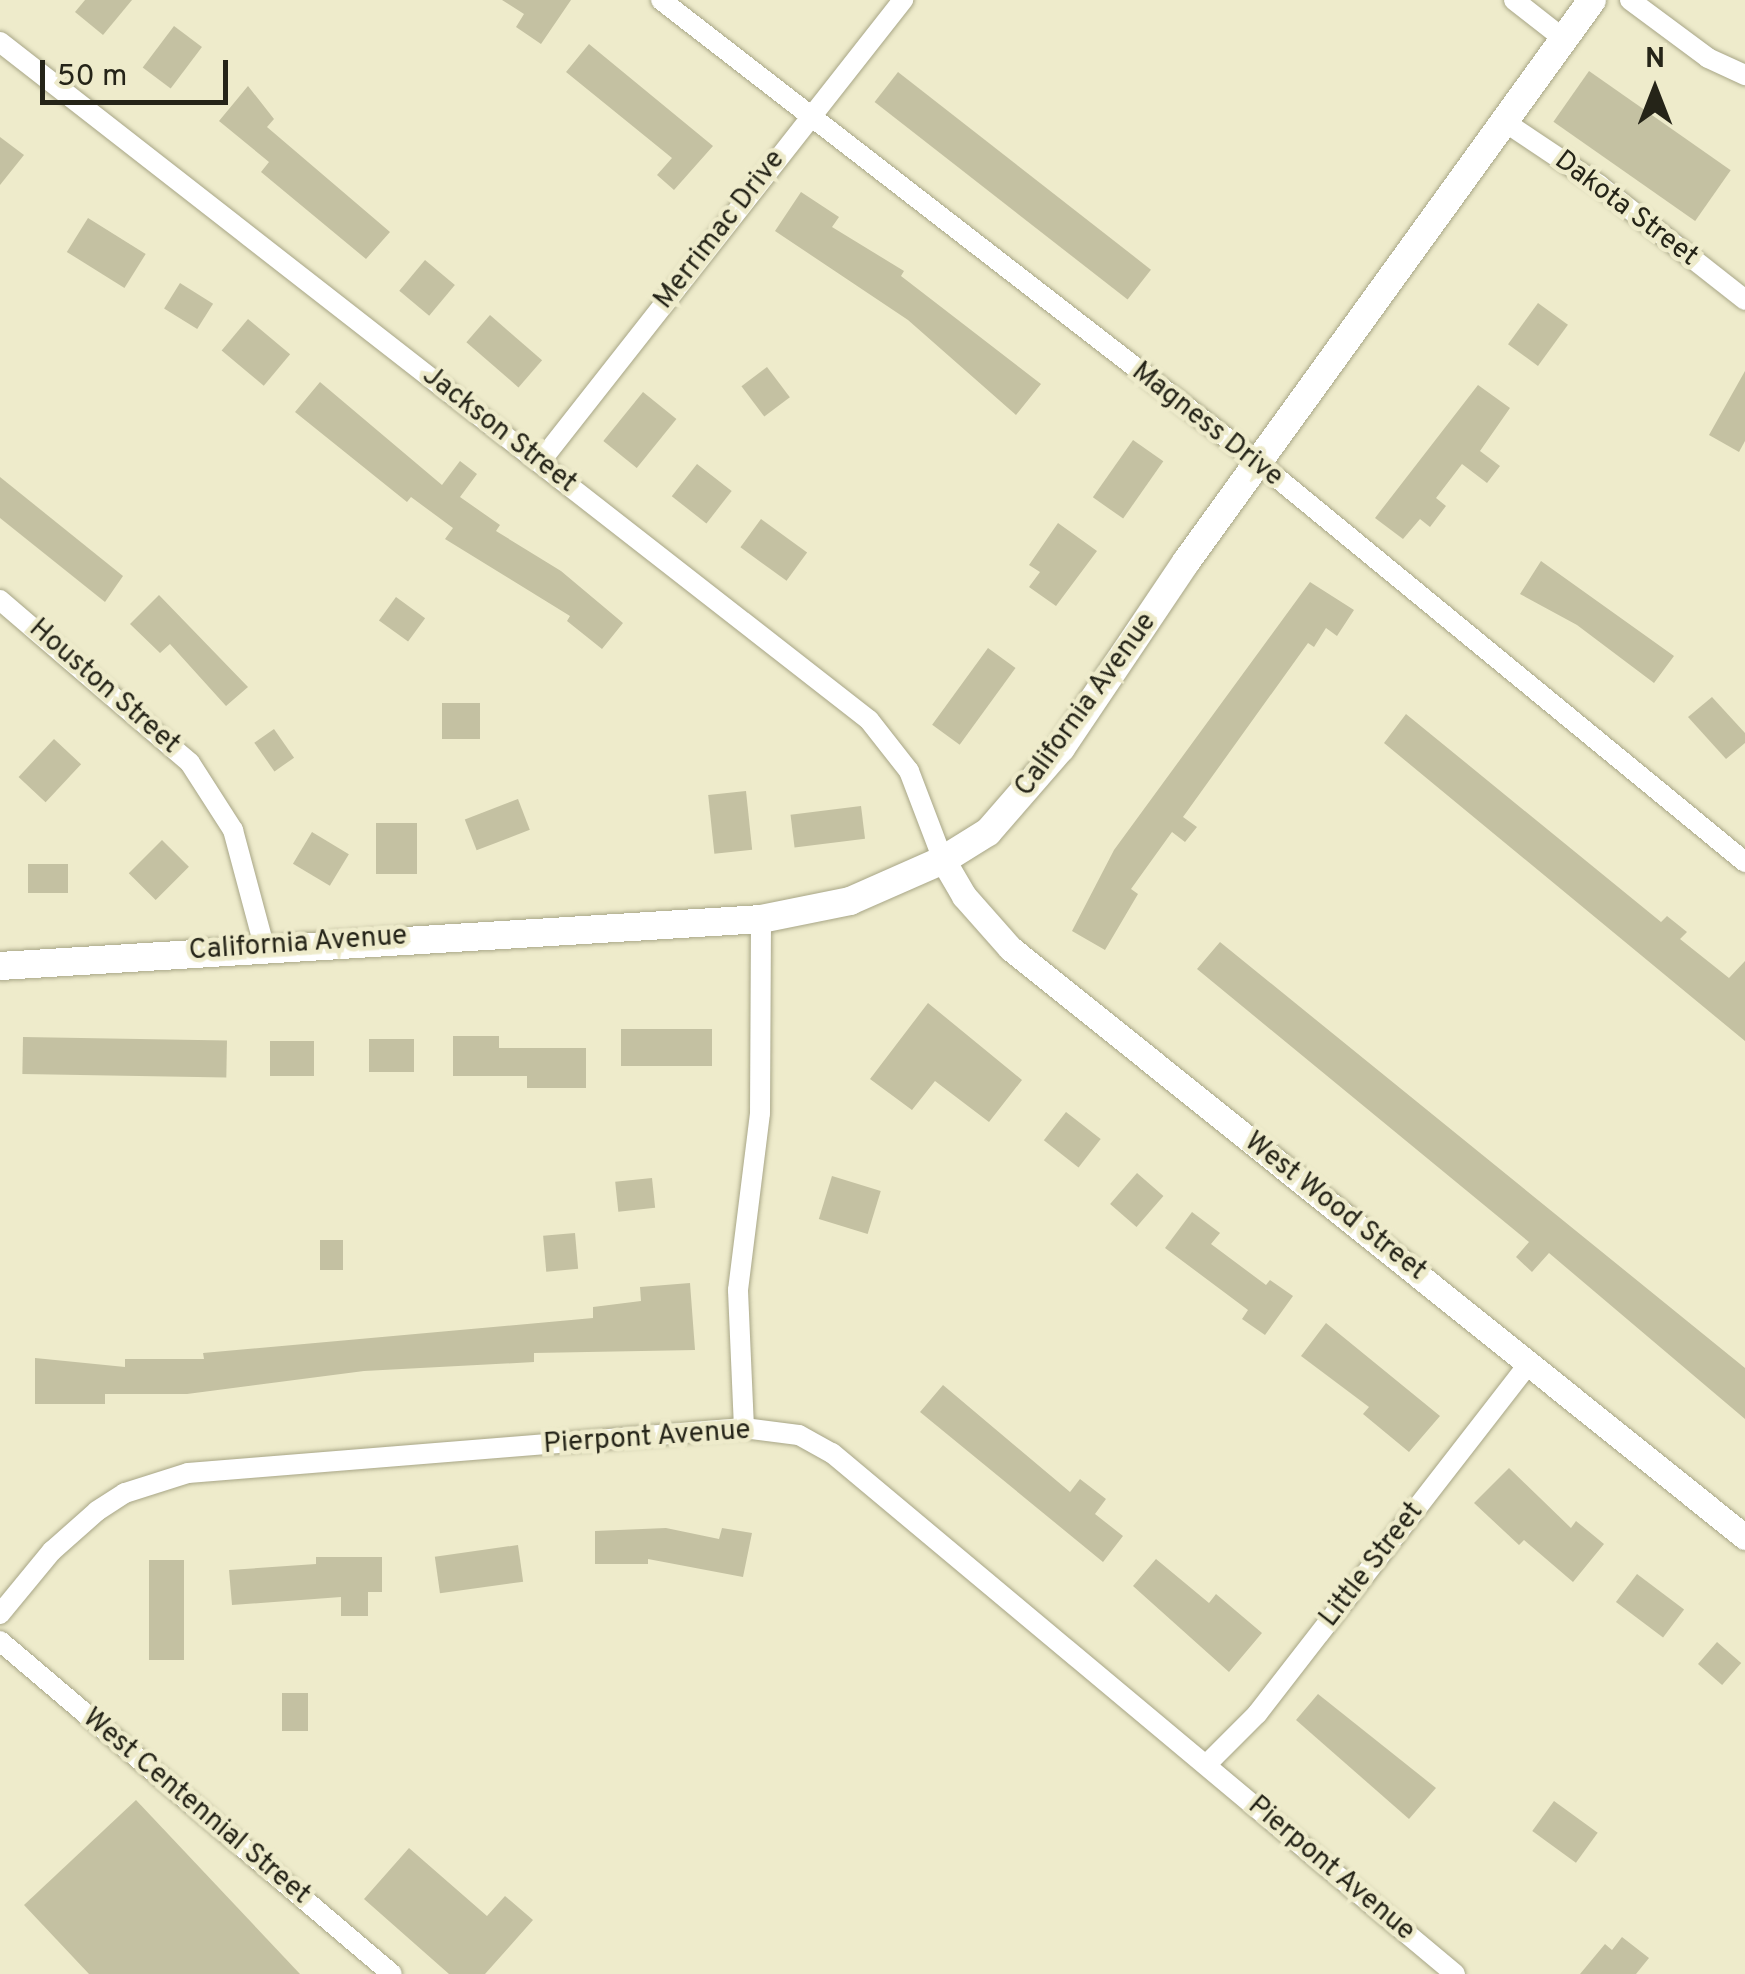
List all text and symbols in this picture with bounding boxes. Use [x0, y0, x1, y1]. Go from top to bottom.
scale bar [45, 40, 232, 102]
north arrow [1605, 40, 1705, 140]
text: N [1645, 42, 1665, 78]
text: 50 m [57, 59, 127, 96]
street label: Merrimac Drive [648, 144, 792, 316]
street label: Dakota Street [1547, 144, 1705, 274]
street label: Magness Drive [1125, 355, 1289, 495]
street label: Jackson Street [415, 359, 583, 501]
street label: California Avenue [1008, 606, 1164, 804]
street label: Houston Street [22, 612, 186, 762]
street label: California Avenue [187, 920, 409, 968]
street label: West Wood Street [1237, 1125, 1433, 1289]
street label: Pierpont Avenue [542, 1414, 752, 1462]
street label: Little Street [1313, 1496, 1431, 1634]
street label: West Centennial Street [75, 1702, 317, 1912]
street label: Pierpont Avenue [1240, 1789, 1422, 1949]

